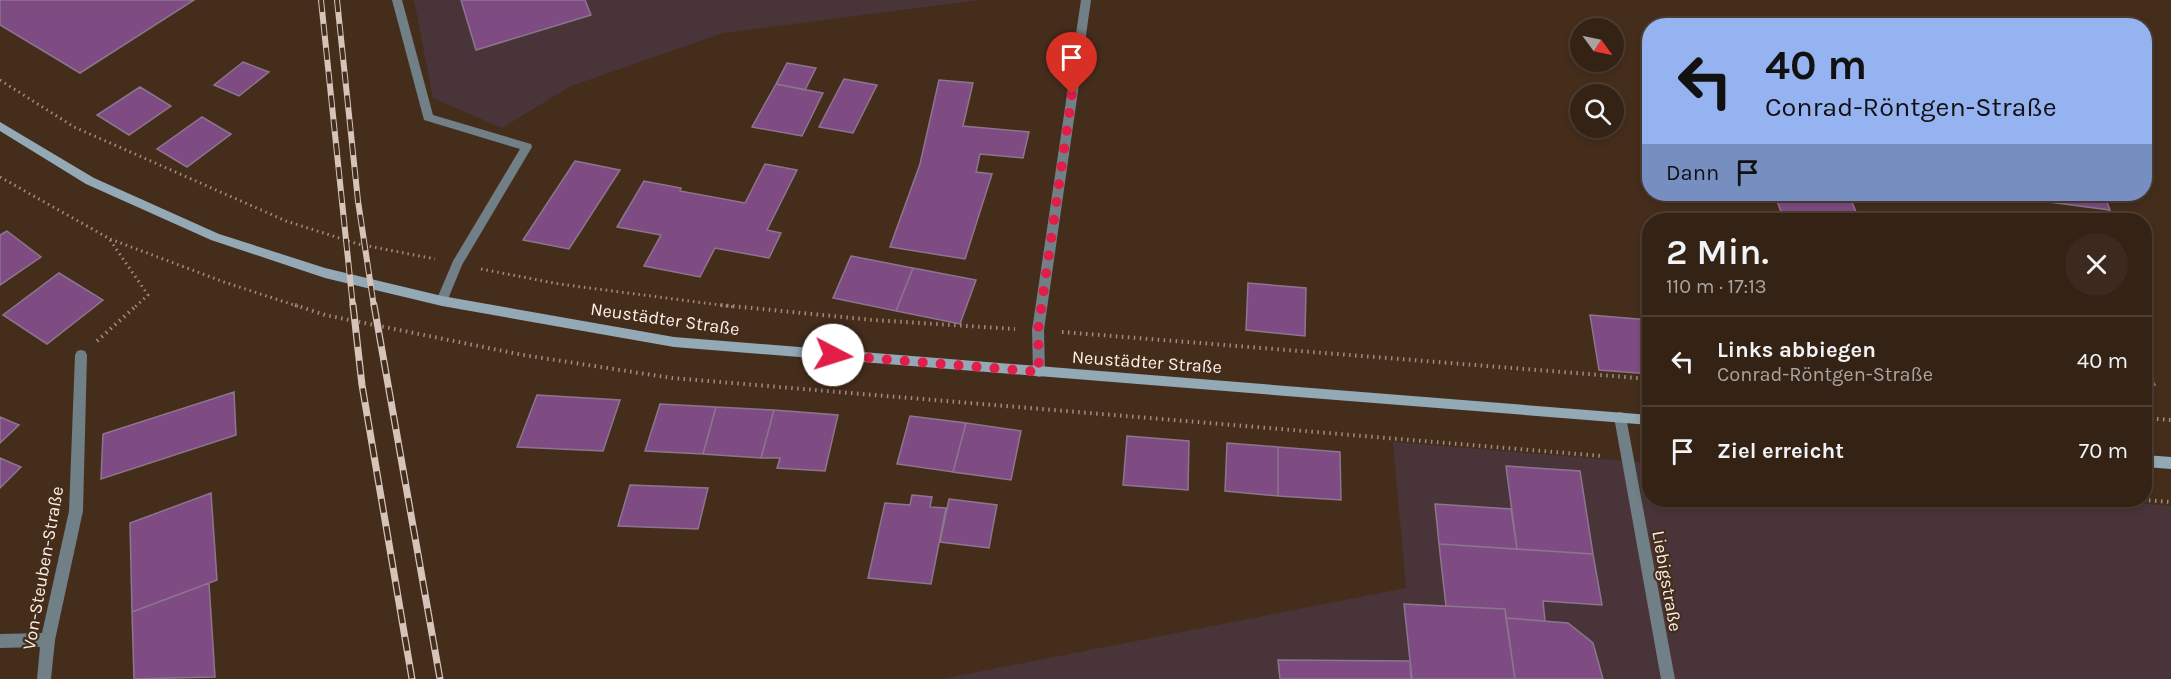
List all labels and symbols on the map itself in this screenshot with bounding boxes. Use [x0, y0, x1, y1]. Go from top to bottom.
north arrow [1570, 18, 1624, 72]
pin [1046, 32, 1097, 94]
street label: Neustädter Straße [589, 298, 741, 340]
position arrow [801, 323, 865, 387]
street label: Neustädter Straße [1071, 346, 1223, 378]
street label: Von-Steuben-Straße [18, 484, 68, 652]
street label: Liebigstraße [1647, 529, 1687, 633]

